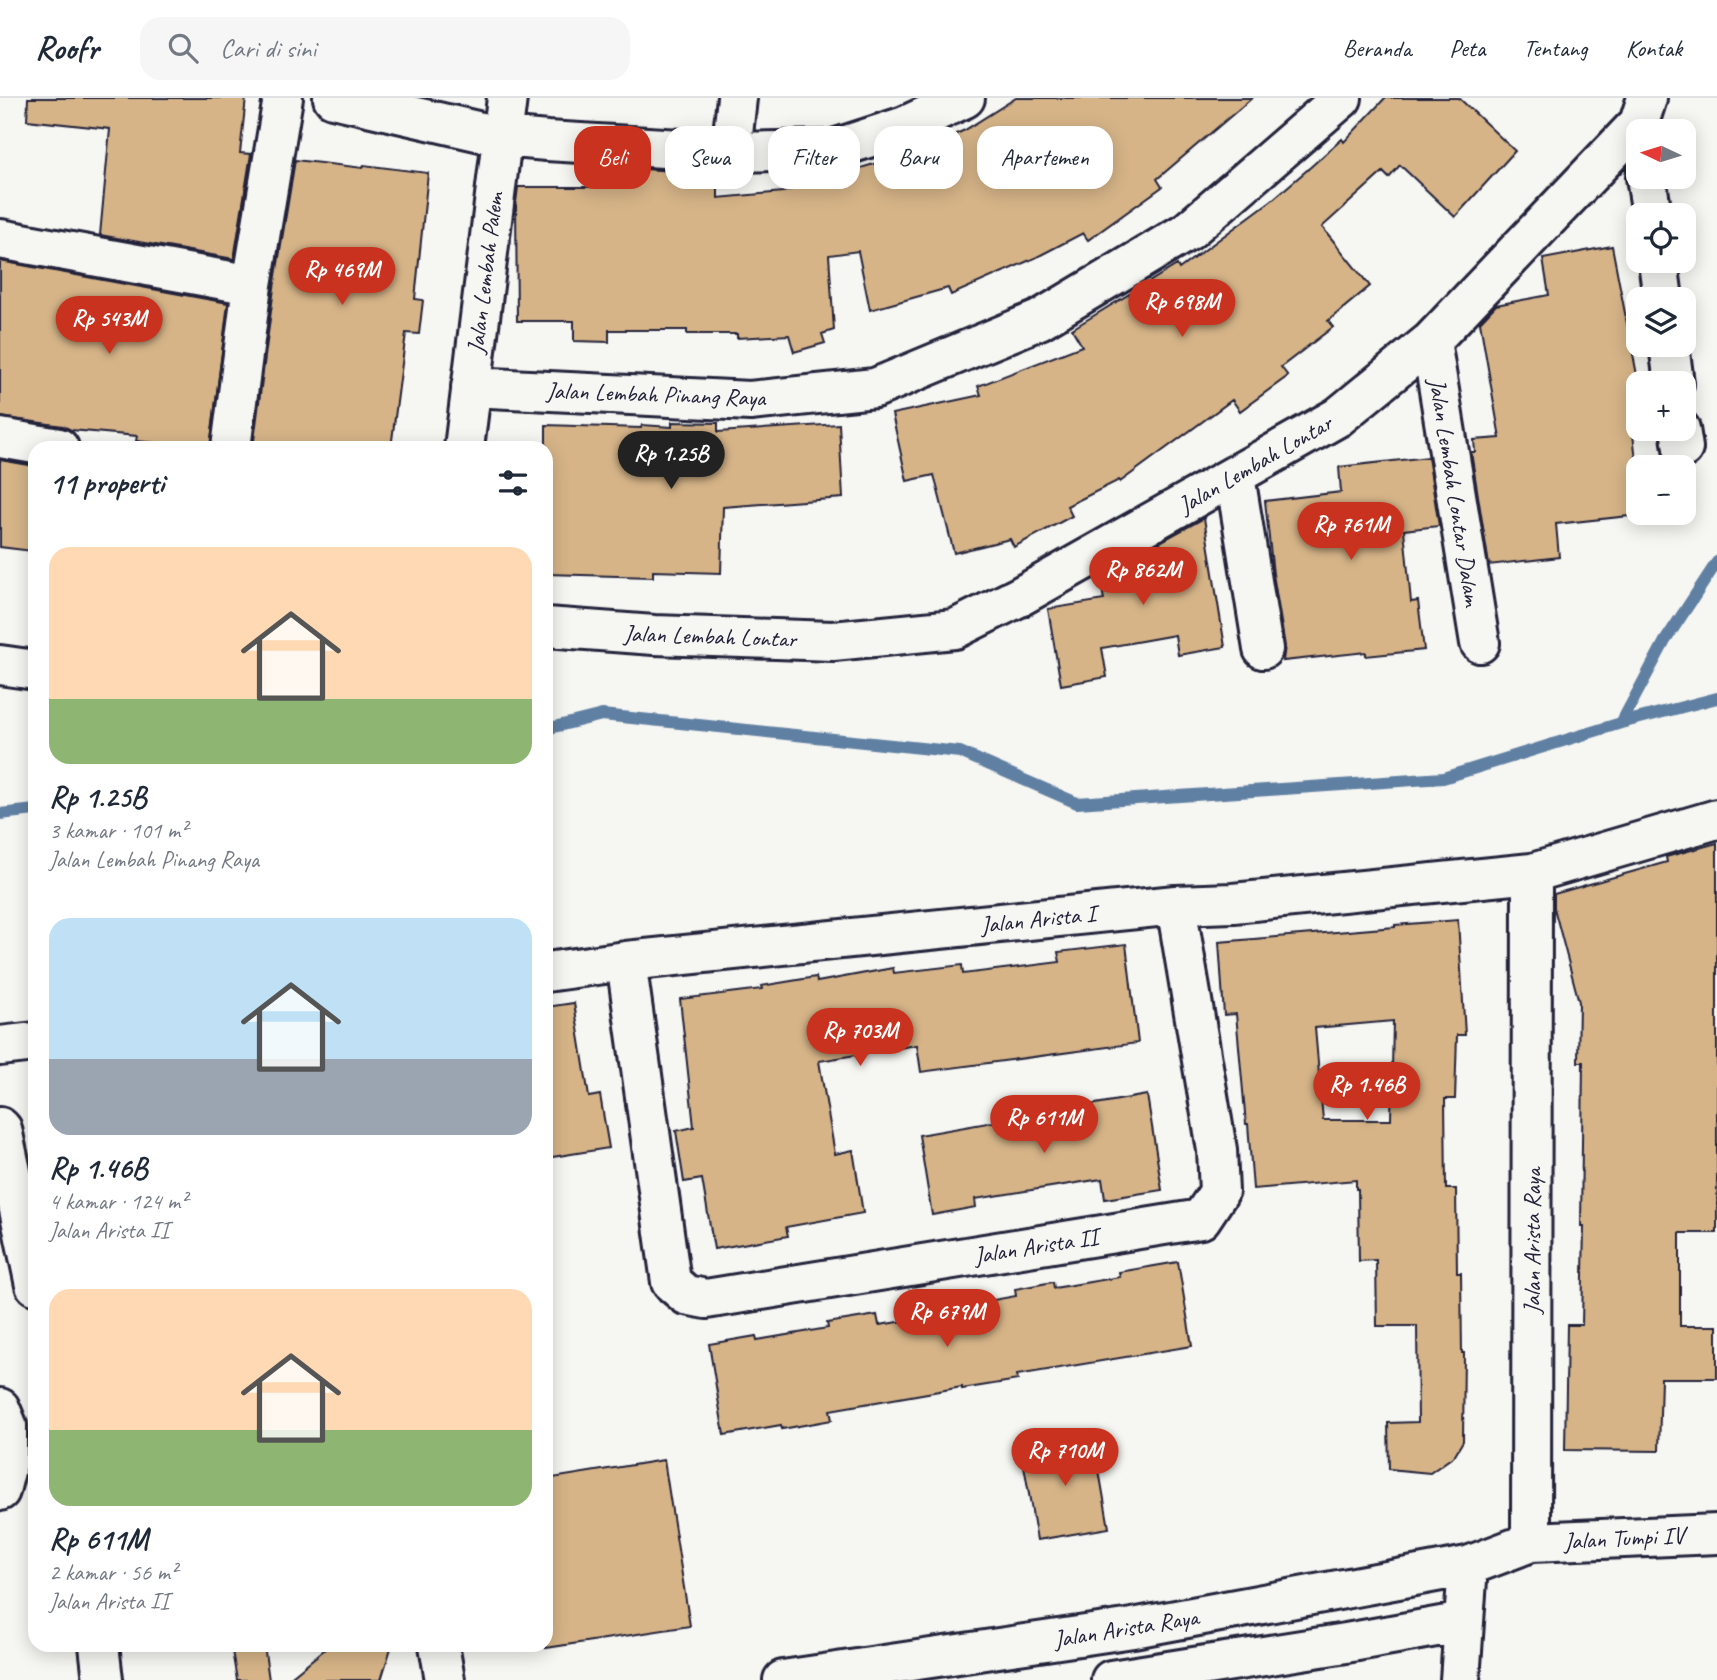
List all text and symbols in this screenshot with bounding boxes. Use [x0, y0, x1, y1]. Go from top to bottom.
search box [140, 17, 630, 80]
text: Roofr [35, 27, 98, 69]
icon: search [164, 29, 202, 67]
text: Cari di sini [220, 32, 316, 65]
text: Beranda [1343, 33, 1411, 63]
text: Peta [1449, 33, 1485, 63]
text: Tentang [1523, 33, 1588, 63]
text: Kontak [1626, 33, 1682, 63]
north arrow [1626, 119, 1696, 189]
map controls [1626, 119, 1696, 525]
chip: Beli [574, 126, 651, 189]
chip: Sewa [665, 126, 754, 189]
chip: Filter [768, 126, 860, 189]
chip: Baru [874, 126, 963, 189]
chip: Apartemen [977, 126, 1113, 189]
street label: Jalan Lembah Palem [460, 188, 510, 356]
button: locate [1626, 203, 1696, 273]
pin: Rp 469M [277, 248, 407, 307]
text: Rp 469M [304, 255, 380, 284]
pin: Rp 698M [1117, 280, 1247, 339]
text: Rp 698M [1144, 287, 1220, 316]
button: layers [1626, 287, 1696, 357]
pin: Rp 543M [44, 296, 174, 356]
text: Rp 543M [72, 304, 146, 333]
button: + [1626, 371, 1696, 441]
street label: Jalan Lembah Pinang Raya [545, 375, 767, 413]
street label: Jalan Lembah Lontar Dalam [1422, 375, 1488, 610]
street label: Jalan Lembah Lontar [1172, 407, 1339, 521]
pin: Rp 1.25B [599, 432, 743, 491]
text: Rp 1.25B [634, 439, 708, 468]
button: − [1626, 455, 1696, 525]
text: 11 properti [49, 464, 164, 502]
icon: filters [494, 464, 532, 502]
pin: Rp 761M [1286, 503, 1416, 562]
text: Rp 761M [1313, 510, 1389, 539]
pin: Rp 862M [1078, 547, 1208, 607]
text: Rp 862M [1105, 555, 1181, 584]
icon: home [228, 593, 354, 719]
street label: Jalan Lembah Lontar [622, 618, 799, 654]
text: Rp 1.25B [49, 778, 146, 816]
text: 3 kamar · 101 m² [49, 816, 187, 845]
text: Jalan Lembah Pinang Raya [49, 845, 259, 874]
street label: Jalan Arista I [978, 898, 1102, 940]
icon: home [228, 964, 354, 1090]
pin: Rp 703M [795, 1009, 925, 1068]
text: Rp 703M [823, 1016, 897, 1045]
pin: Rp 1.46B [1295, 1062, 1439, 1122]
text: Rp 1.46B [1329, 1070, 1405, 1099]
pin: Rp 611M [979, 1096, 1109, 1155]
text: Rp 611M [1006, 1103, 1082, 1132]
text: Rp 1.46B [49, 1149, 147, 1187]
street label: Jalan Arista Raya [1517, 1166, 1547, 1315]
text: 4 kamar · 124 m² [49, 1187, 187, 1216]
text: Jalan Arista II [49, 1216, 169, 1245]
street label: Jalan Arista II [971, 1221, 1105, 1271]
pin: Rp 679M [882, 1290, 1012, 1349]
text: Rp 679M [909, 1297, 985, 1326]
icon: home [228, 1335, 354, 1461]
pin: Rp 710M [1000, 1428, 1130, 1488]
text: Rp 710M [1028, 1436, 1102, 1465]
text: Rp 611M [49, 1520, 148, 1558]
street label: Jalan Tumpi IV [1562, 1520, 1689, 1556]
text: 2 kamar · 56 m² [49, 1558, 177, 1587]
text: Jalan Arista II [49, 1587, 169, 1616]
street label: Jalan Arista Raya [1051, 1601, 1202, 1654]

